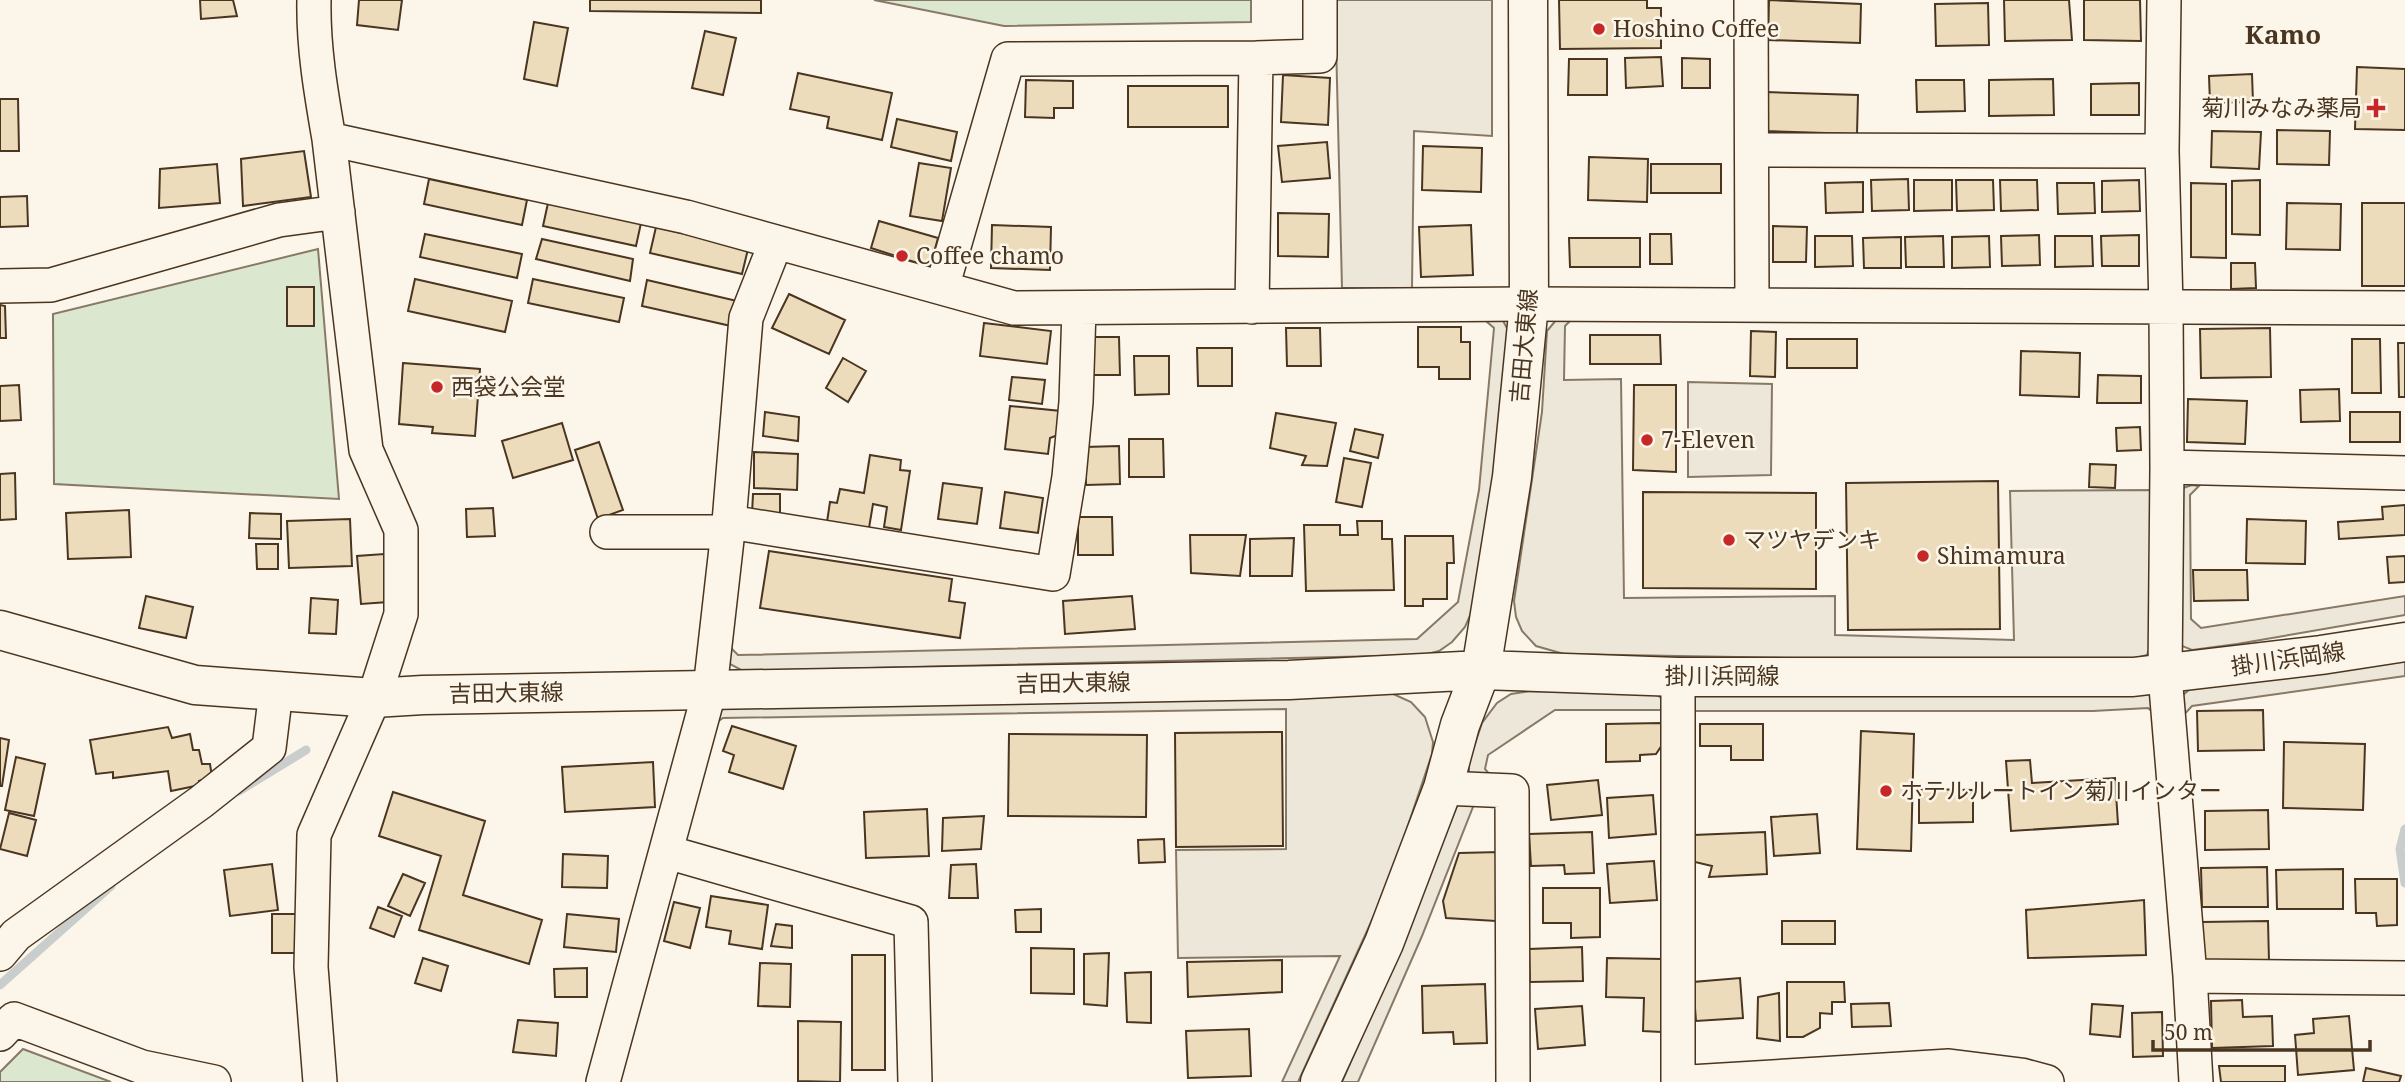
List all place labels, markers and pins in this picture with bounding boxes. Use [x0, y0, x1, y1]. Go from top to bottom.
place label: Hoshino Coffee [1613, 12, 1779, 44]
marker: Hoshino Coffee [1591, 21, 1607, 37]
place label: 菊川みなみ薬局 [2201, 91, 2362, 123]
marker: 菊川みなみ薬局 [2368, 100, 2384, 116]
place label: Coffee chamo [916, 239, 1064, 271]
marker: Coffee chamo [894, 248, 910, 264]
place label: 西袋公会堂 [451, 370, 566, 402]
marker: 西袋公会堂 [429, 379, 445, 395]
place label: 7-Eleven [1661, 423, 1755, 455]
marker: 7-Eleven [1639, 432, 1655, 448]
place label: マツヤデンキ [1743, 523, 1881, 555]
marker: マツヤデンキ [1721, 532, 1737, 548]
place label: Shimamura [1937, 539, 2066, 571]
marker: Shimamura [1915, 548, 1931, 564]
place label: ホテルルートイン菊川インター [1900, 774, 2222, 806]
marker: ホテルルートイン菊川インター [1878, 783, 1894, 799]

